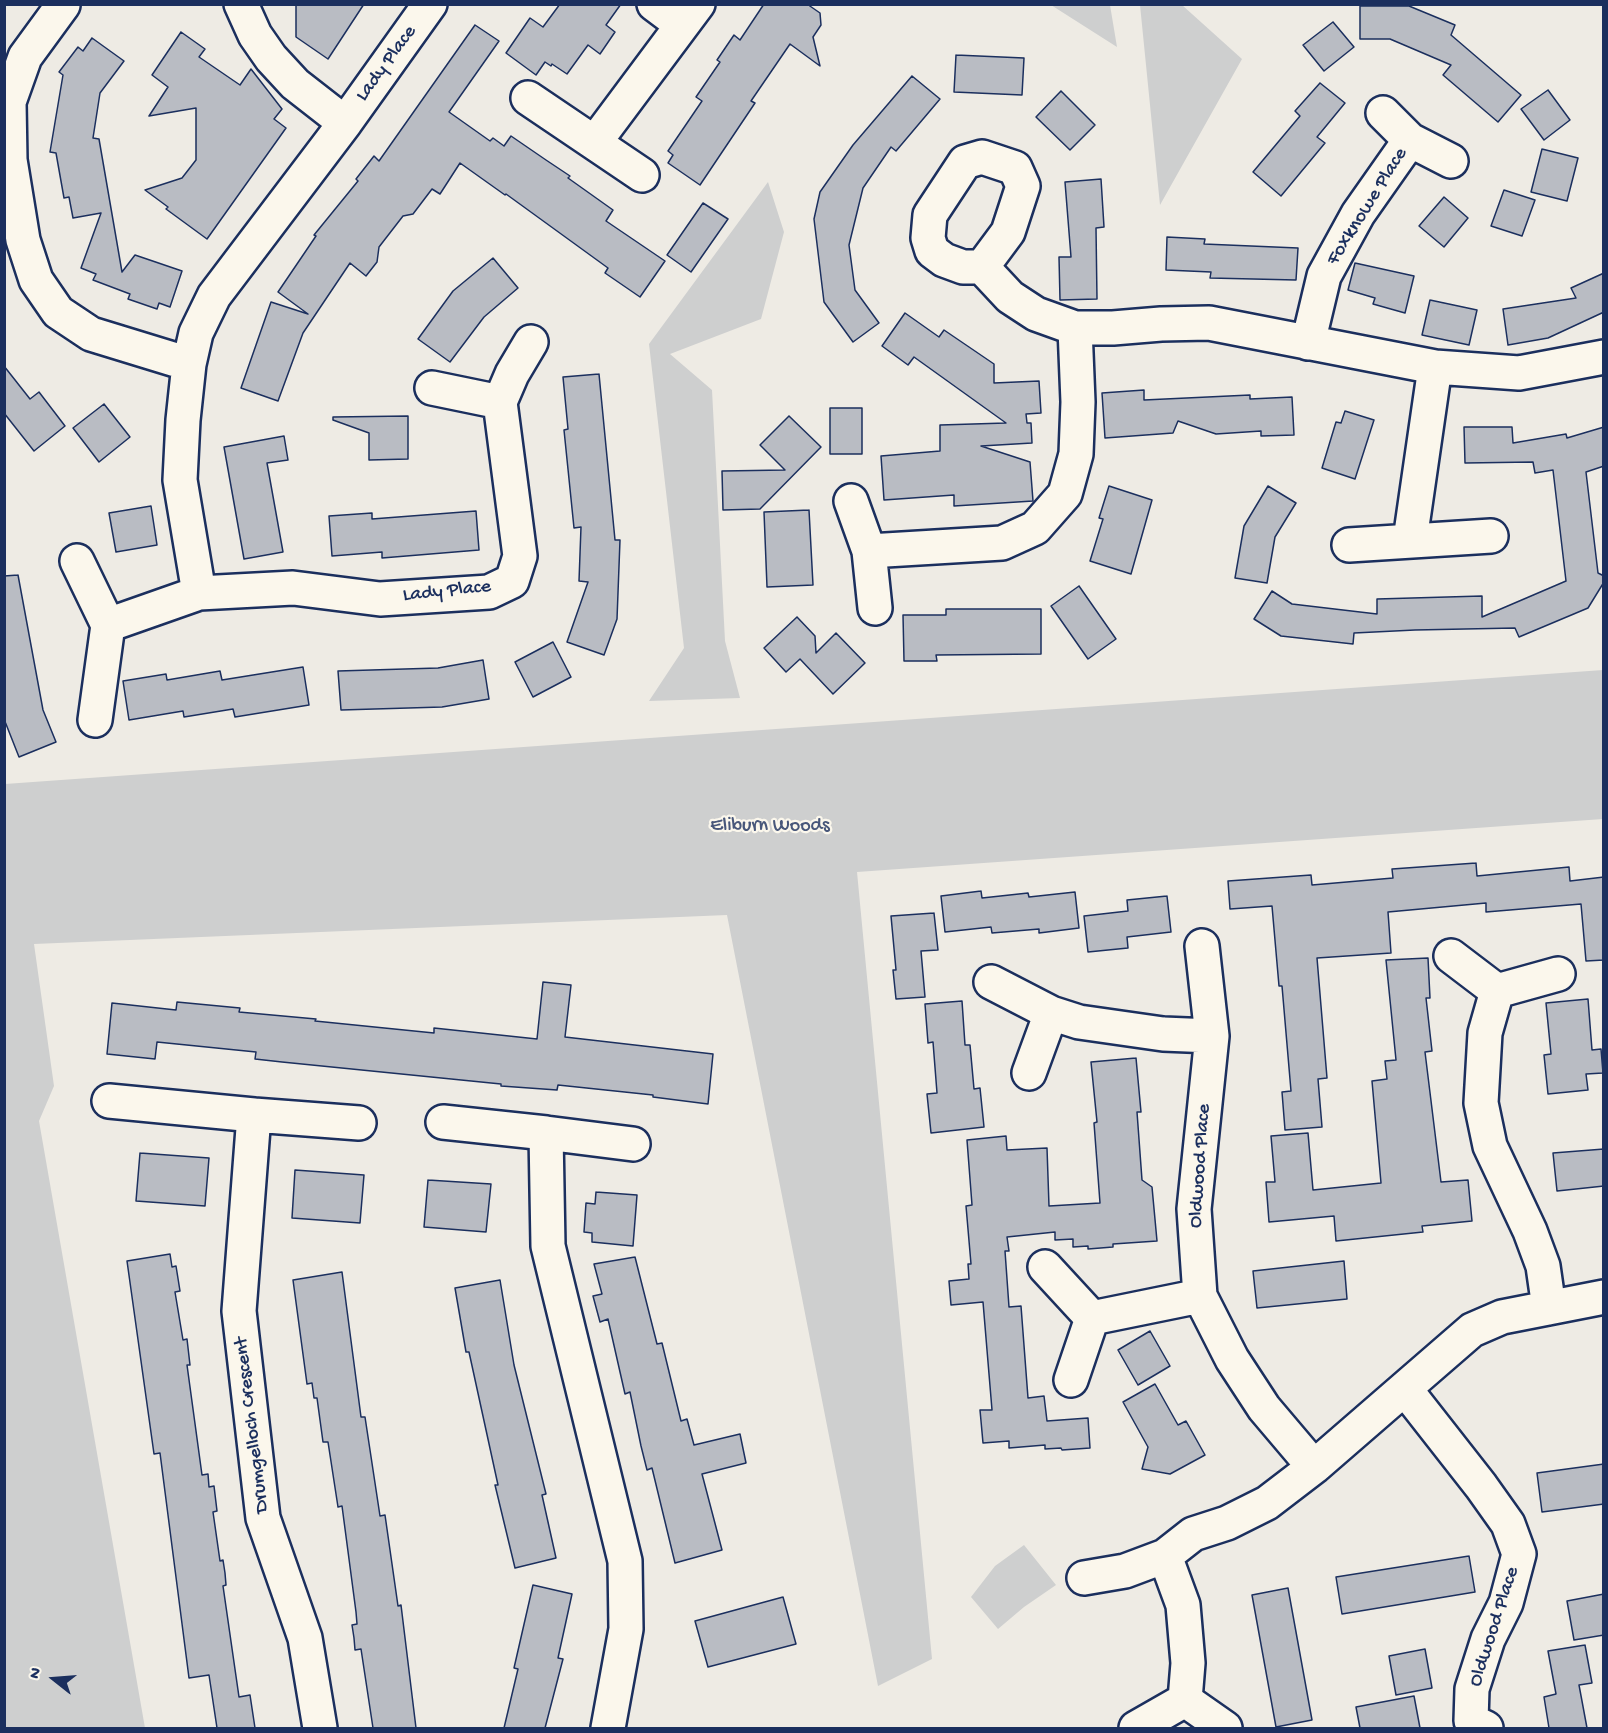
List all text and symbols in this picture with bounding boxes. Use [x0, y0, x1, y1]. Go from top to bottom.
street label: Lady Place [351, 21, 423, 107]
street label: Foxknowe Place [1322, 144, 1414, 270]
street label: Lady Place [402, 575, 492, 609]
park label: Eliburn Woods [710, 815, 830, 839]
street label: Oldwood Place [1185, 1103, 1217, 1229]
street label: Drumgelloch Crescent [230, 1336, 276, 1514]
street label: Oldwood Place [1464, 1564, 1526, 1690]
north arrow [24, 1649, 84, 1709]
text: N [26, 1666, 47, 1681]

